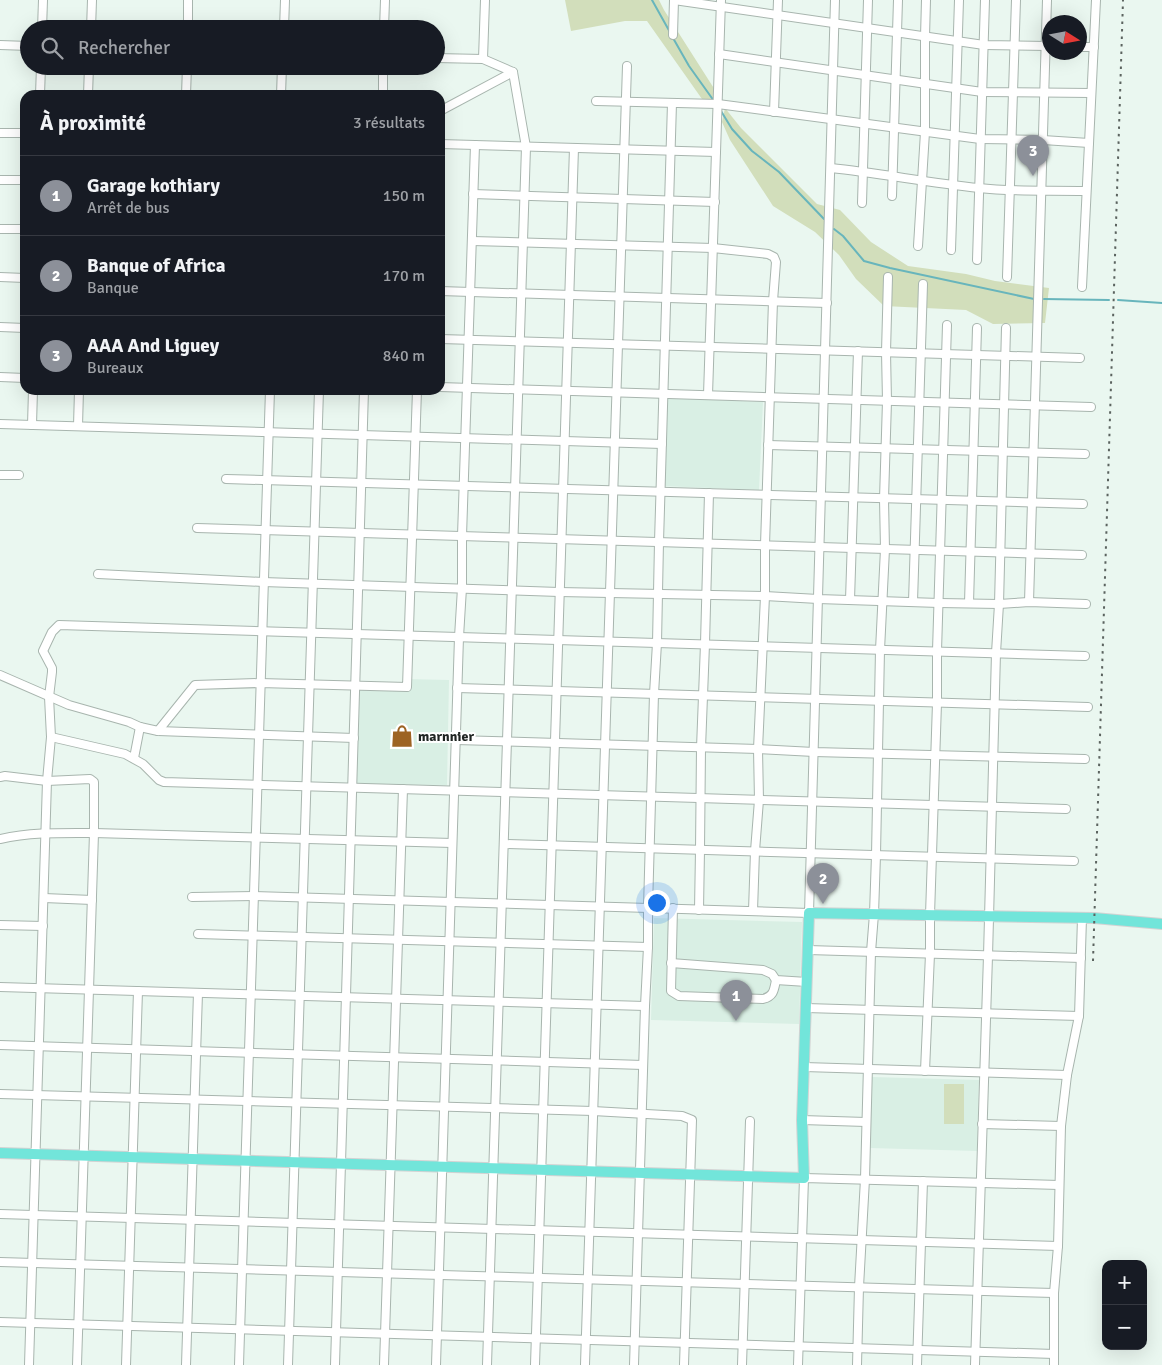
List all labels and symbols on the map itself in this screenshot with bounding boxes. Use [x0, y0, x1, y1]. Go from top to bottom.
north arrow [1042, 15, 1087, 60]
pin: 3 [1017, 135, 1049, 176]
shop icon: marnnier [389, 723, 415, 749]
place label: marnnier [418, 728, 474, 745]
pin: 2 [807, 863, 839, 904]
your location [644, 890, 670, 916]
pin: 1 [720, 980, 752, 1021]

